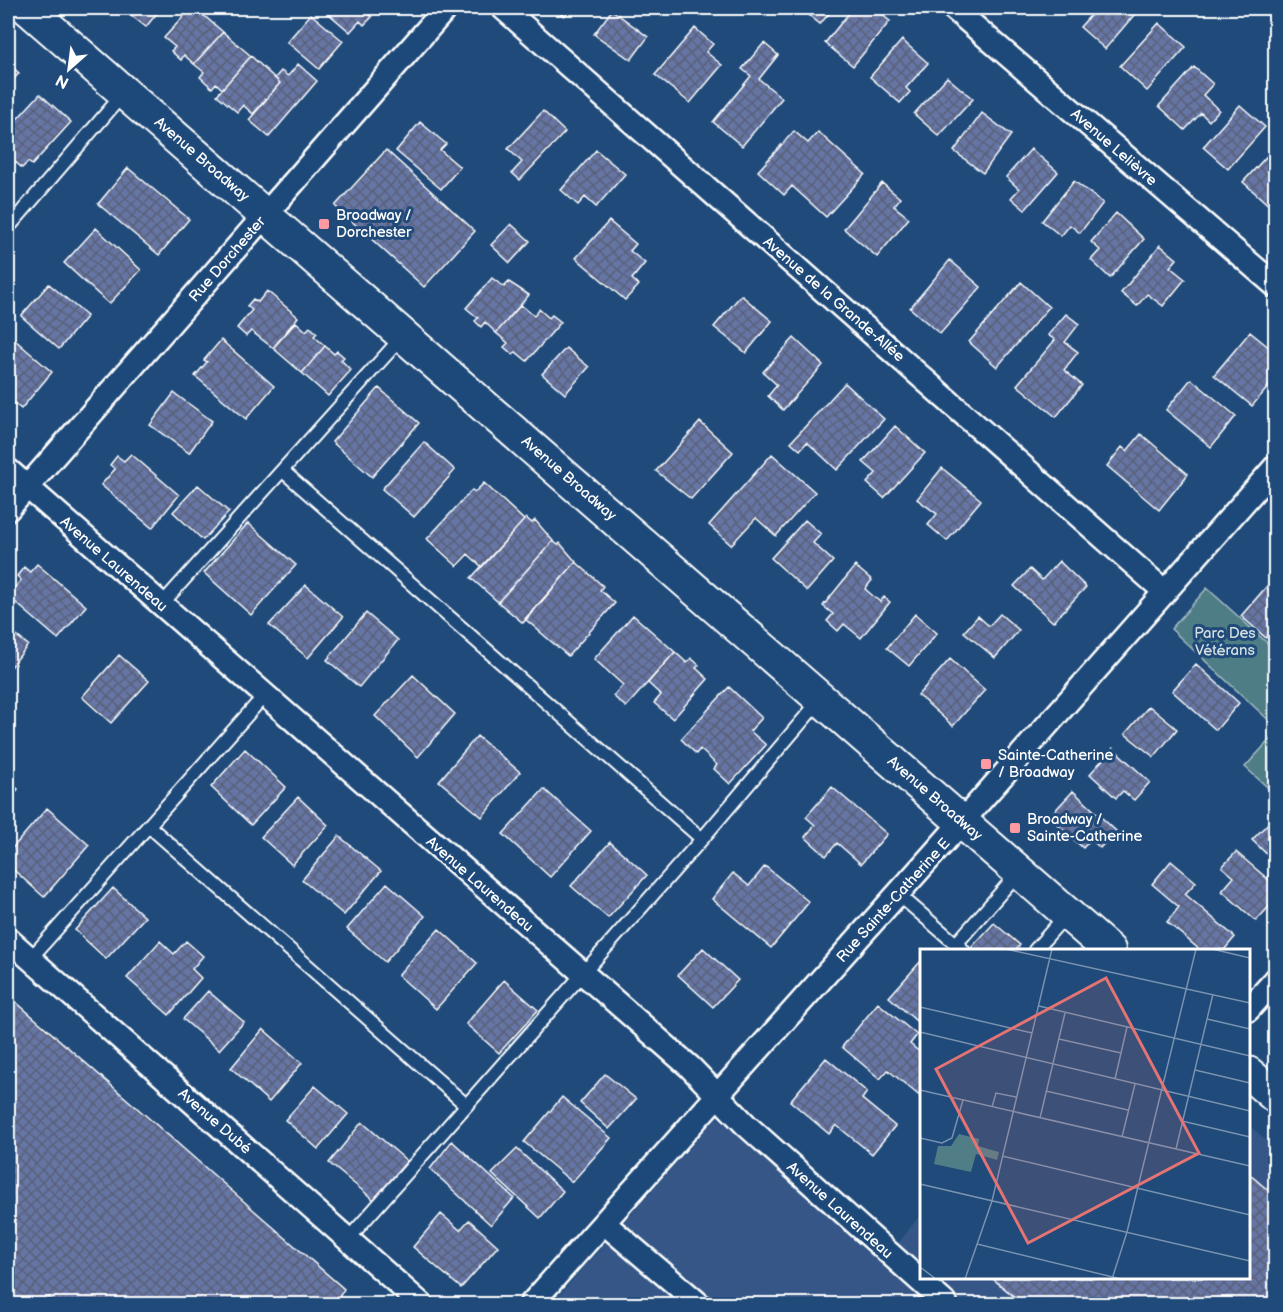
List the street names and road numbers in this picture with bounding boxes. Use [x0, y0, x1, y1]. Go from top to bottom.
street label: Avenue Lelièvre [1067, 105, 1161, 190]
street label: Avenue Broadway [150, 113, 253, 206]
street label: Rue Dorchester [185, 212, 270, 306]
street label: Avenue de la Grande-Allée [759, 233, 908, 366]
street label: Avenue Broadway [517, 432, 620, 525]
street label: Avenue Laurendeau [56, 513, 171, 616]
street label: Avenue Broadway [883, 752, 986, 845]
street label: Avenue Laurendeau [422, 833, 537, 936]
street label: Rue Sainte-Catherine E [832, 834, 954, 966]
street label: Avenue Dubé [174, 1084, 255, 1158]
street label: Avenue Laurendeau [783, 1158, 897, 1263]

